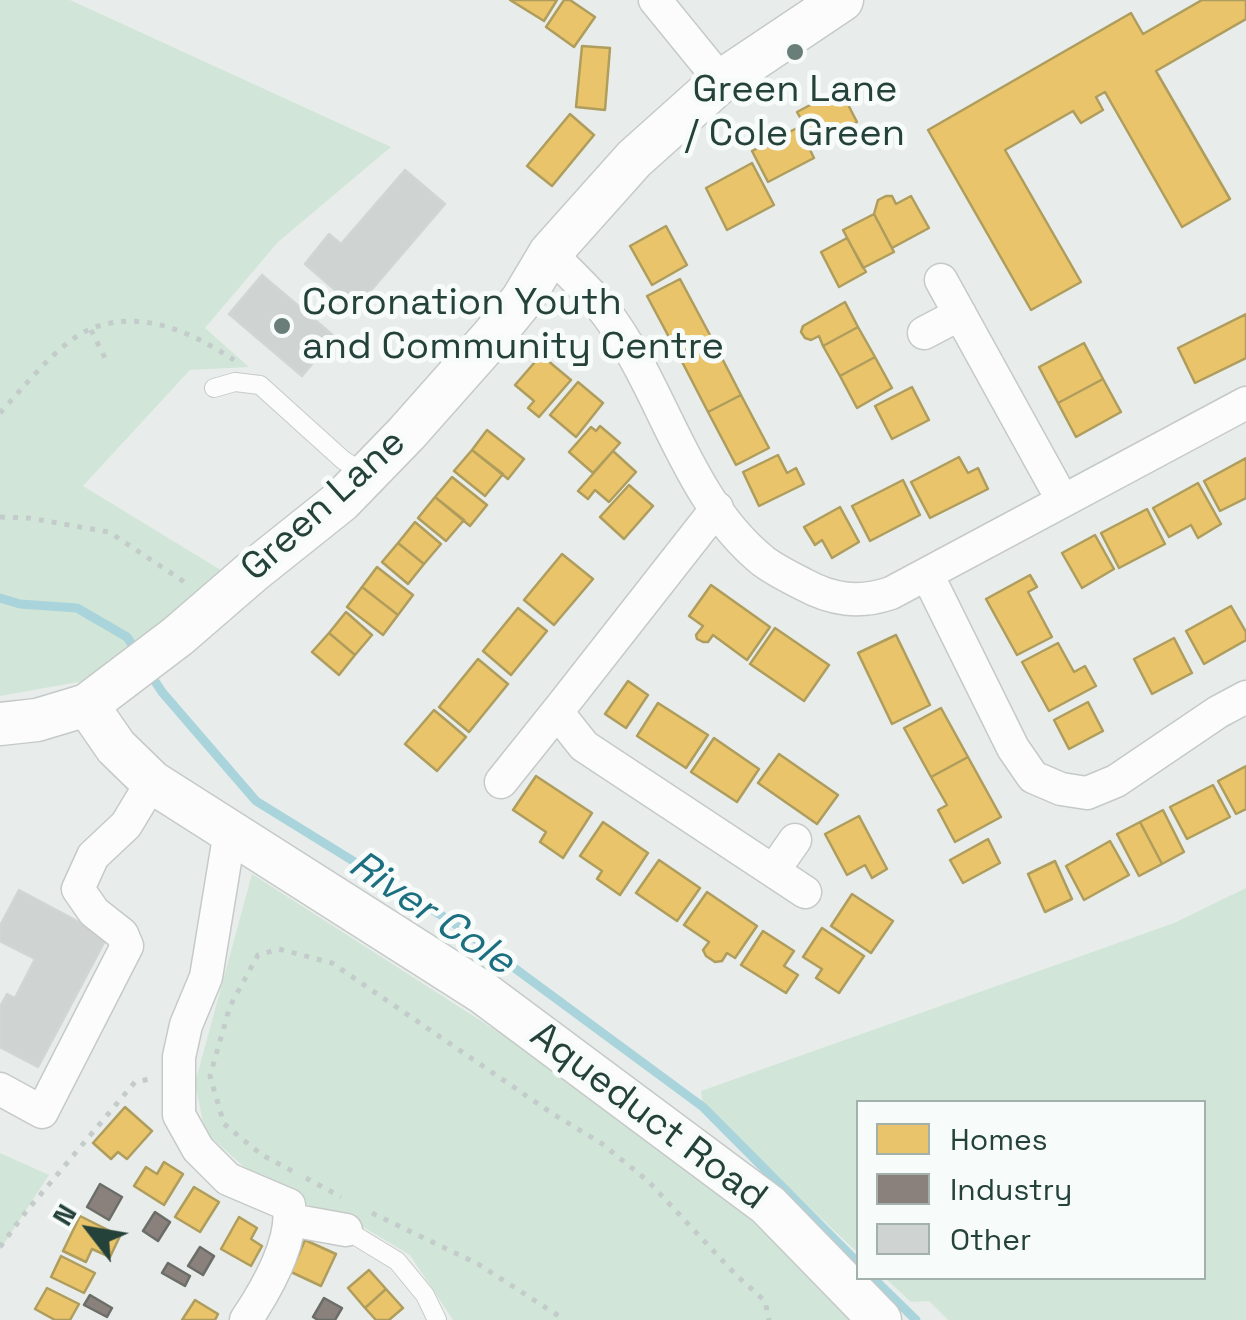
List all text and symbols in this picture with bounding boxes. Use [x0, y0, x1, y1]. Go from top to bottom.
marker: Green Lane / Cole Green [784, 41, 806, 63]
place label: Green Lane / Cole Green [685, 68, 905, 157]
place label: Coronation Youth and Community Centre [302, 281, 724, 370]
marker: Coronation Youth and Community Centre [271, 315, 293, 337]
street label: Green Lane [233, 420, 415, 592]
water label: River Cole [339, 841, 523, 987]
street label: Aqueduct Road [521, 1013, 775, 1221]
legend [856, 1100, 1206, 1280]
text: Homes [950, 1120, 1048, 1159]
text: Industry [950, 1170, 1072, 1209]
north arrow [40, 1180, 140, 1280]
text: N [44, 1197, 85, 1232]
text: Other [950, 1220, 1031, 1259]

